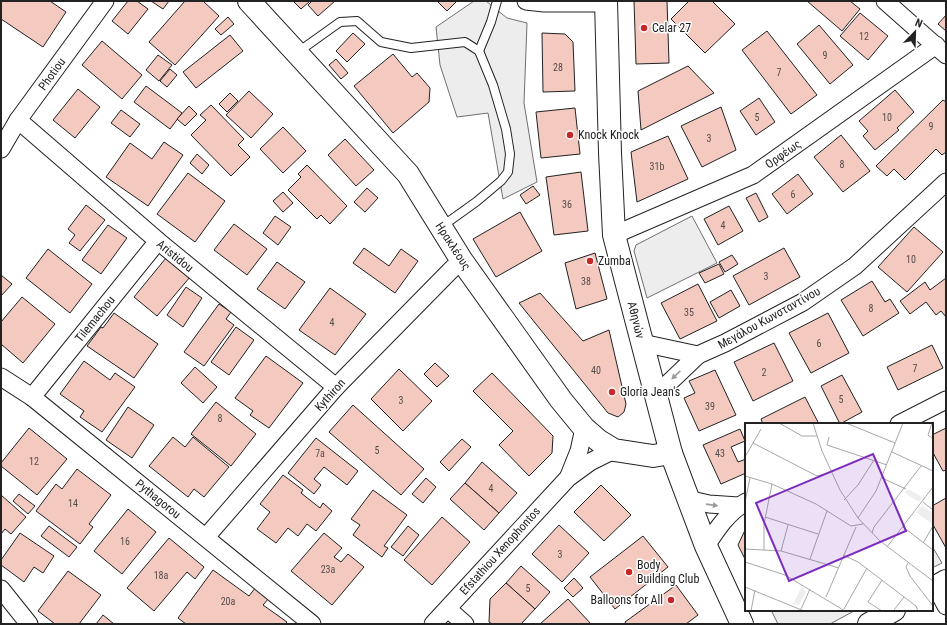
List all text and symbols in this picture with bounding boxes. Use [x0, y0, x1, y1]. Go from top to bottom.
north arrow [895, 12, 935, 52]
text: N [913, 16, 925, 31]
place label: Celar 27 [652, 21, 691, 35]
marker: Celar 27 [639, 23, 649, 33]
house number: 12 [859, 31, 869, 42]
house number: 9 [823, 50, 828, 61]
street label: Photiou [36, 55, 69, 93]
house number: 28 [553, 62, 563, 73]
house number: 7 [777, 67, 782, 78]
house number: 5 [755, 112, 760, 123]
house number: 10 [882, 112, 892, 123]
house number: 9 [929, 121, 934, 132]
place label: Knock Knock [578, 128, 640, 142]
marker: Knock Knock [565, 130, 575, 140]
house number: 3 [707, 133, 712, 144]
street label: Ορφέως [762, 136, 804, 171]
house number: 8 [840, 159, 845, 170]
house number: 31b [650, 161, 664, 172]
house number: 6 [791, 189, 796, 200]
house number: 36 [562, 199, 572, 210]
street label: Ηρακλέους [432, 219, 474, 273]
house number: 4 [721, 220, 726, 231]
street label: Aristidou [154, 237, 196, 275]
place label: Zumba [598, 254, 631, 268]
house number: 10 [906, 254, 916, 265]
marker: Zumba [585, 256, 595, 266]
house number: 3 [764, 271, 769, 282]
house number: 38 [581, 276, 591, 287]
street label: Μεγάλου Κωνσταντίνου [715, 284, 823, 352]
street label: Tilemachou [72, 293, 118, 345]
street label: Αθηνών [625, 300, 647, 340]
house number: 8 [869, 303, 874, 314]
house number: 35 [684, 307, 694, 318]
house number: 4 [330, 317, 335, 328]
house number: 6 [817, 338, 822, 349]
house number: 7 [913, 363, 918, 374]
house number: 40 [591, 365, 601, 376]
house number: 2 [762, 367, 767, 378]
one-way arrow [671, 371, 682, 380]
street label: Kythiron [312, 376, 348, 414]
place label: Gloria Jean's [620, 385, 680, 399]
marker: Gloria Jean's [607, 387, 617, 397]
house number: 5 [839, 394, 844, 405]
house number: 3 [399, 395, 404, 406]
house number: 39 [705, 401, 715, 412]
house number: 8 [218, 413, 223, 424]
inset map [745, 423, 933, 611]
house number: 5 [375, 445, 380, 456]
house number: 7a [315, 448, 325, 459]
house number: 43 [715, 448, 725, 459]
house number: 12 [29, 456, 39, 467]
street label: Pythagorou [133, 477, 184, 522]
house number: 4 [489, 483, 494, 494]
house number: 14 [68, 498, 78, 509]
one-way arrow [706, 502, 719, 508]
street label: Efstathiou Xenophontos [457, 504, 543, 598]
house number: 16 [120, 536, 130, 547]
house number: 3 [558, 549, 563, 560]
place label: Body Building Club [637, 558, 699, 586]
house number: 23a [321, 564, 336, 575]
marker: Body Building Club [624, 567, 634, 577]
house number: 18a [154, 570, 169, 581]
house number: 5 [526, 583, 531, 594]
place label: Balloons for All [590, 593, 663, 607]
marker: Balloons for All [666, 595, 676, 605]
house number: 20a [221, 596, 236, 607]

